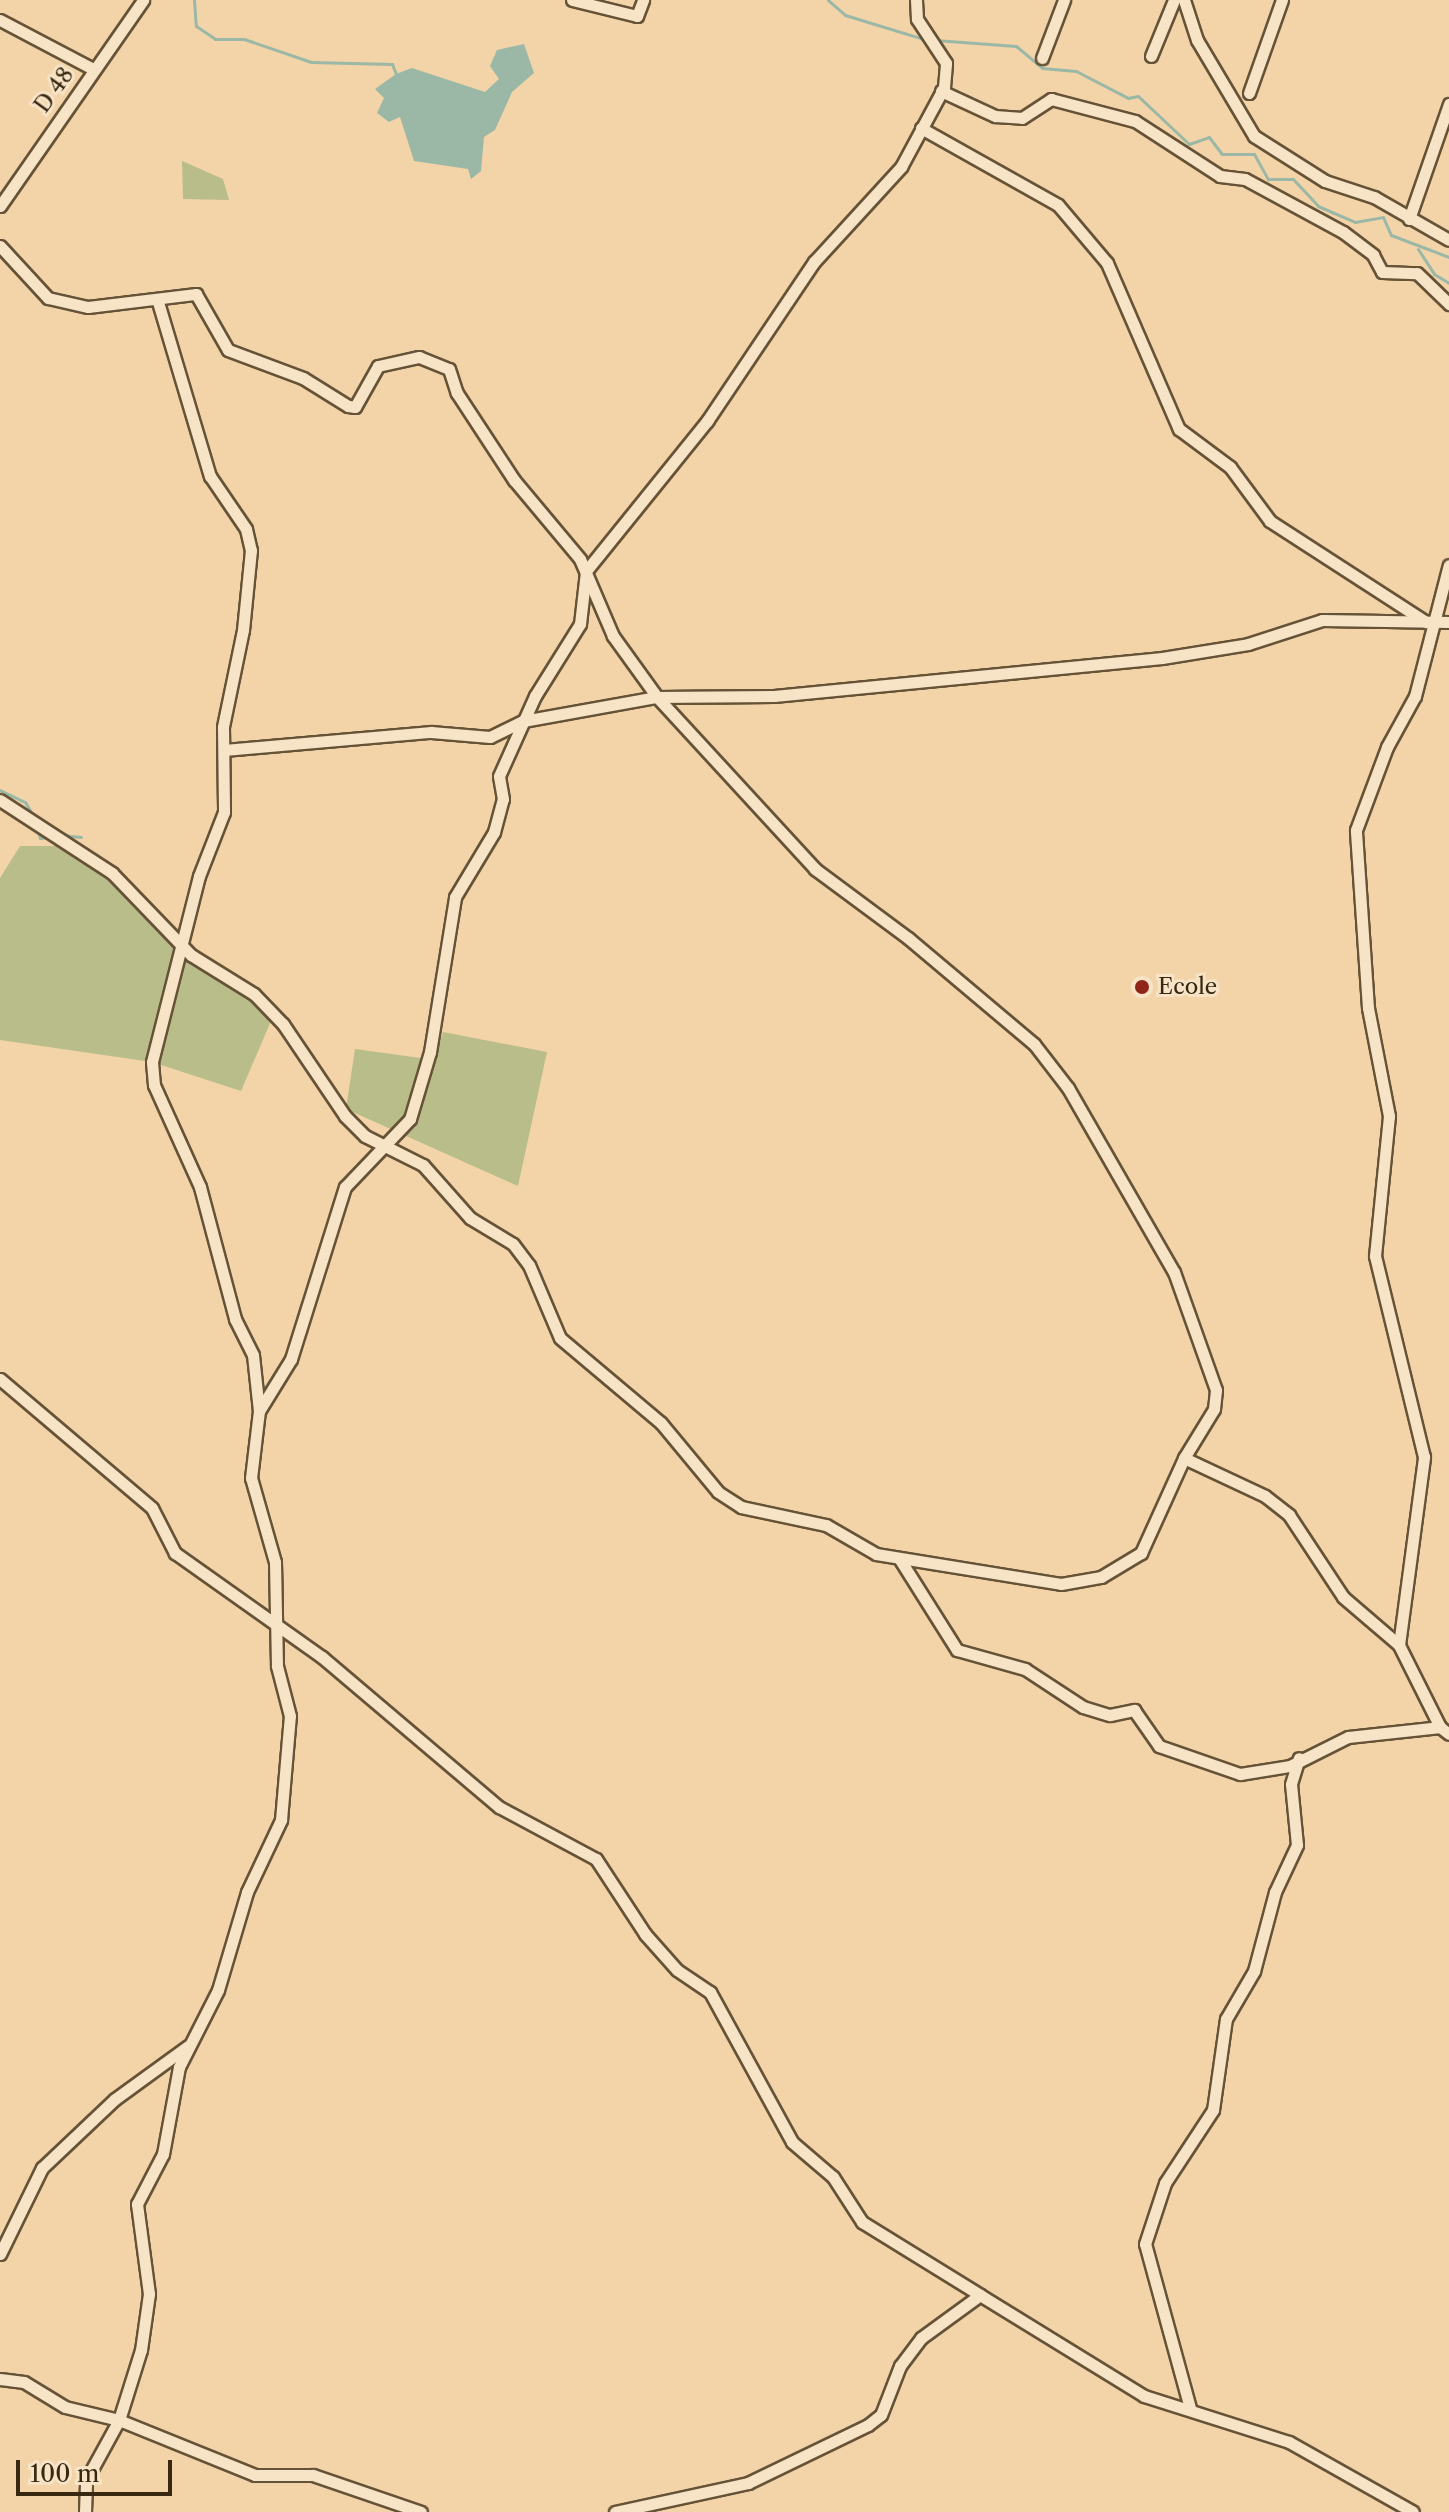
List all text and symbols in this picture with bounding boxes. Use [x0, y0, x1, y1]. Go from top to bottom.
street label: D 48 [29, 62, 79, 118]
place label: Ecole [1158, 974, 1217, 1000]
marker: Ecole [1133, 978, 1151, 996]
scale bar [20, 2444, 176, 2494]
text: 100 m [30, 2459, 99, 2488]

